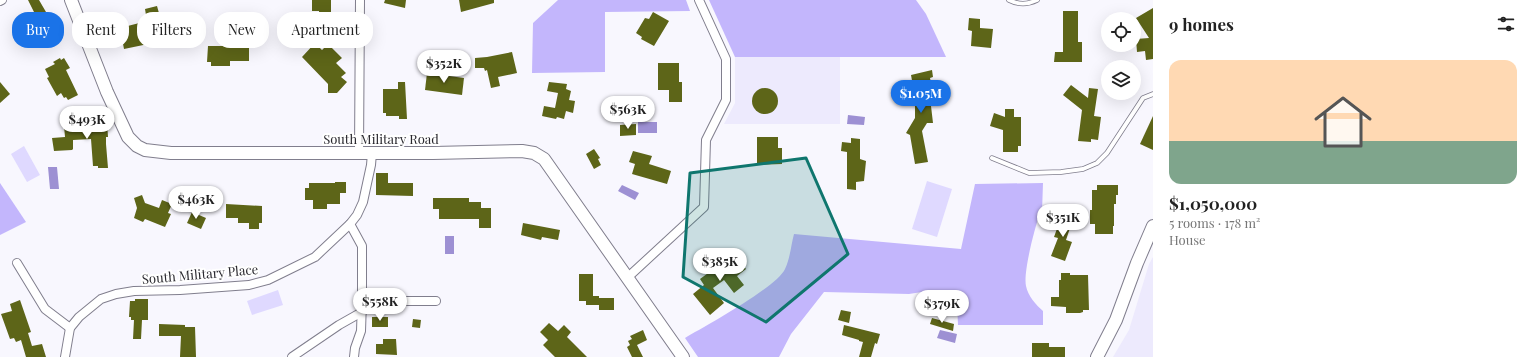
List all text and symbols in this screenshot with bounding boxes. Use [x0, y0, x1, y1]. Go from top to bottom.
chip: Buy [12, 12, 64, 48]
chip: Rent [72, 12, 129, 48]
chip: Filters [137, 12, 206, 48]
chip: New [214, 12, 269, 48]
chip: Apartment [277, 12, 373, 48]
map controls [1101, 12, 1141, 100]
button: locate [1101, 12, 1141, 52]
text: 9 homes [1169, 13, 1234, 35]
icon: filters [1495, 13, 1517, 35]
pin: $352K [416, 50, 472, 84]
text: $352K [426, 54, 462, 71]
button: layers [1101, 60, 1141, 100]
pin: $1.05M [888, 80, 954, 114]
text: $1.05M [900, 84, 942, 101]
icon: home [1307, 86, 1379, 158]
pin: $563K [600, 96, 656, 130]
text: $563K [610, 100, 646, 117]
pin: $493K [59, 106, 115, 140]
text: $493K [68, 110, 106, 127]
street label: South Military Road [323, 130, 439, 147]
pin: $463K [168, 186, 224, 220]
text: $463K [177, 190, 215, 207]
text: $1,050,000 [1169, 192, 1257, 214]
pin: $351K [1035, 204, 1091, 238]
text: $351K [1046, 208, 1080, 225]
text: 5 rooms · 178 m² [1169, 214, 1261, 231]
text: House [1169, 231, 1206, 248]
pin: $385K [692, 248, 748, 282]
text: $385K [702, 252, 738, 269]
street label: South Military Place [141, 260, 259, 287]
pin: $558K [352, 288, 408, 322]
pin: $379K [914, 290, 970, 324]
text: $558K [362, 292, 398, 309]
text: $379K [924, 294, 960, 311]

